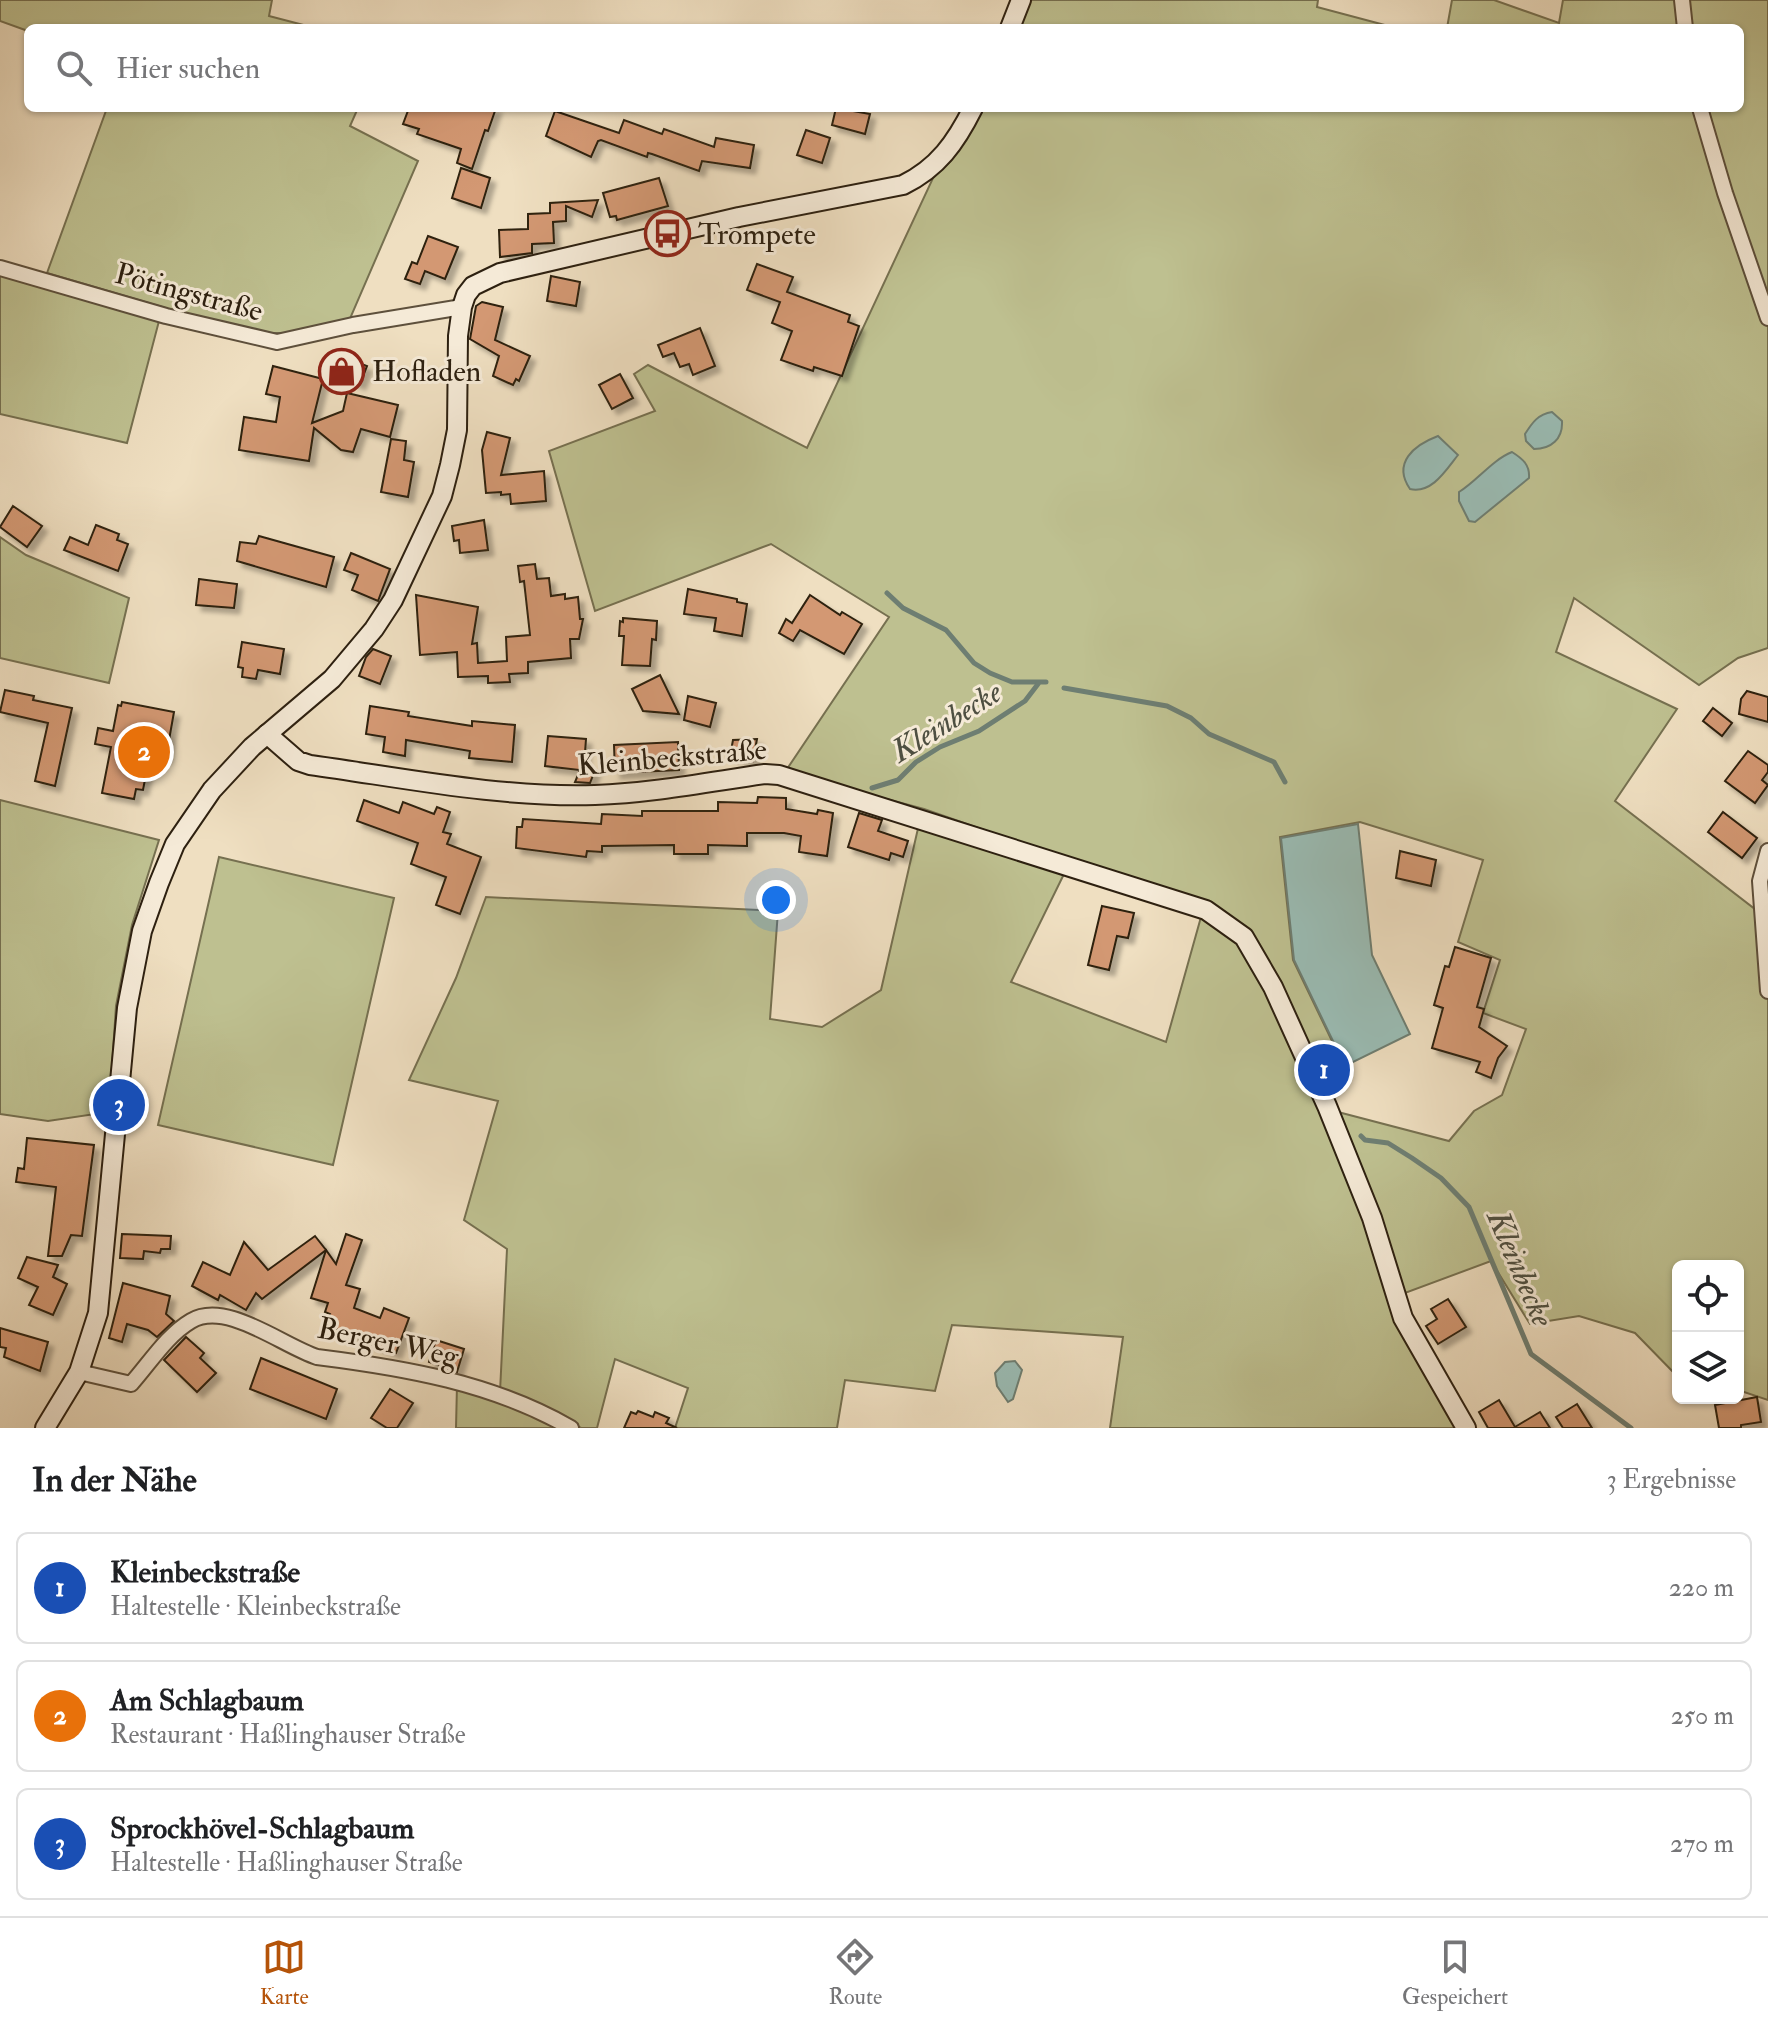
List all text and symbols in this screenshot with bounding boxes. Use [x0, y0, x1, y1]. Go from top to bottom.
search box [24, 24, 1744, 112]
icon: search [52, 46, 96, 90]
text: Hier suchen [116, 50, 260, 87]
bus stop icon: Trompete [643, 210, 691, 258]
place label: Trompete [698, 216, 816, 253]
street label: Pötingstraße [111, 255, 267, 330]
shop icon: Hofladen [317, 347, 365, 395]
place label: Hofladen [372, 353, 481, 390]
water label: Kleinbecke [882, 672, 1010, 772]
pin: 2 [118, 722, 170, 782]
street label: Kleinbeckstraße [576, 731, 768, 784]
your location [756, 880, 796, 920]
pin: 1 [1298, 1040, 1350, 1100]
pin: 3 [93, 1075, 145, 1135]
water label: Kleinbecke [1477, 1202, 1563, 1333]
map controls [1672, 1260, 1744, 1404]
button: locate [1672, 1260, 1744, 1332]
street label: Berger Weg [314, 1310, 463, 1376]
button: layers [1672, 1332, 1744, 1404]
text: In der Nähe [32, 1459, 197, 1502]
text: 3 Ergebnisse [1607, 1464, 1736, 1496]
text: Kleinbeckstraße [110, 1554, 300, 1591]
text: 1 [55, 1572, 65, 1604]
text: 220 m [1669, 1572, 1734, 1604]
text: Haltestelle · Kleinbeckstraße [110, 1591, 401, 1623]
text: Am Schlagbaum [110, 1682, 304, 1719]
text: 2 [53, 1700, 67, 1732]
text: 250 m [1671, 1700, 1734, 1732]
text: Restaurant · Haßlinghauser Straße [110, 1719, 466, 1751]
text: Sprockhövel-Schlagbaum [110, 1810, 414, 1847]
text: 3 [55, 1828, 65, 1860]
text: 270 m [1670, 1828, 1734, 1860]
text: Haltestelle · Haßlinghauser Straße [110, 1847, 463, 1879]
tab: Karte [260, 1935, 309, 2011]
tab: Route [828, 1935, 882, 2011]
tab: Gespeichert [1402, 1935, 1508, 2011]

